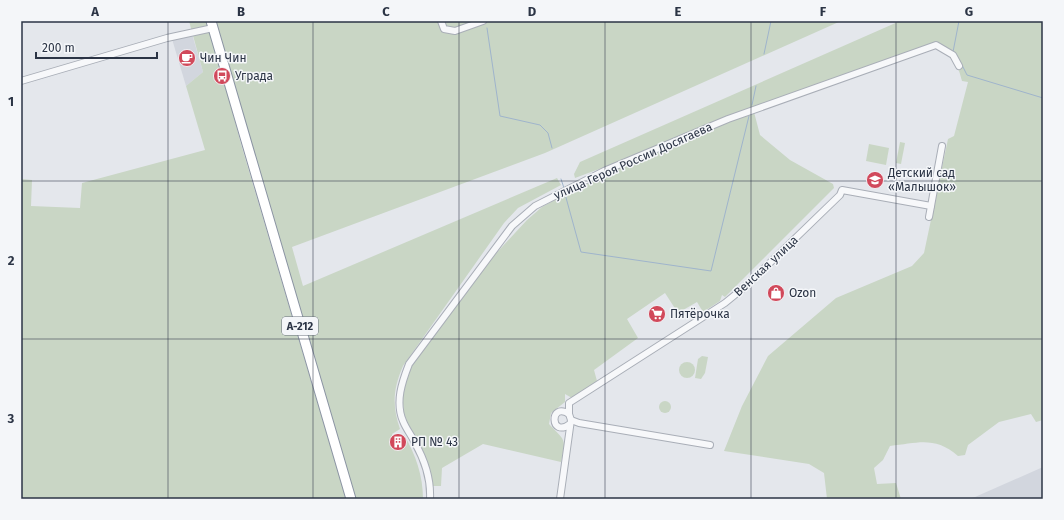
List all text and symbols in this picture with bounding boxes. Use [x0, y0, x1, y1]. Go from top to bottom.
text: A [90, 4, 99, 19]
text: B [237, 4, 245, 19]
text: C [382, 4, 390, 19]
text: D [528, 4, 537, 19]
text: E [675, 4, 682, 19]
text: F [820, 4, 827, 19]
text: G [965, 4, 973, 19]
scale bar [36, 34, 157, 60]
text: 200 m [42, 41, 75, 55]
cafe icon: Чин Чин [177, 48, 197, 68]
place label: Чин Чин [200, 51, 247, 65]
bus stop icon: Уграда [212, 66, 232, 86]
place label: Уграда [235, 69, 273, 83]
text: 1 [8, 94, 14, 109]
street label: улица Героя России Досягаева [552, 120, 714, 202]
place label: Детский сад «Малышок» [887, 166, 956, 194]
school or university icon: Детский сад «Малышок» [865, 170, 885, 190]
street label: Венская улица [731, 233, 801, 299]
text: 2 [8, 253, 15, 268]
shop icon: Ozon [766, 283, 786, 303]
place label: Ozon [789, 286, 816, 300]
supermarket icon: Пятёрочка [647, 304, 667, 324]
place label: Пятёрочка [670, 307, 730, 321]
road number: А-212 [282, 317, 318, 335]
text: 3 [7, 411, 15, 426]
building icon: РП № 43 [388, 432, 408, 452]
place label: РП № 43 [411, 435, 458, 449]

